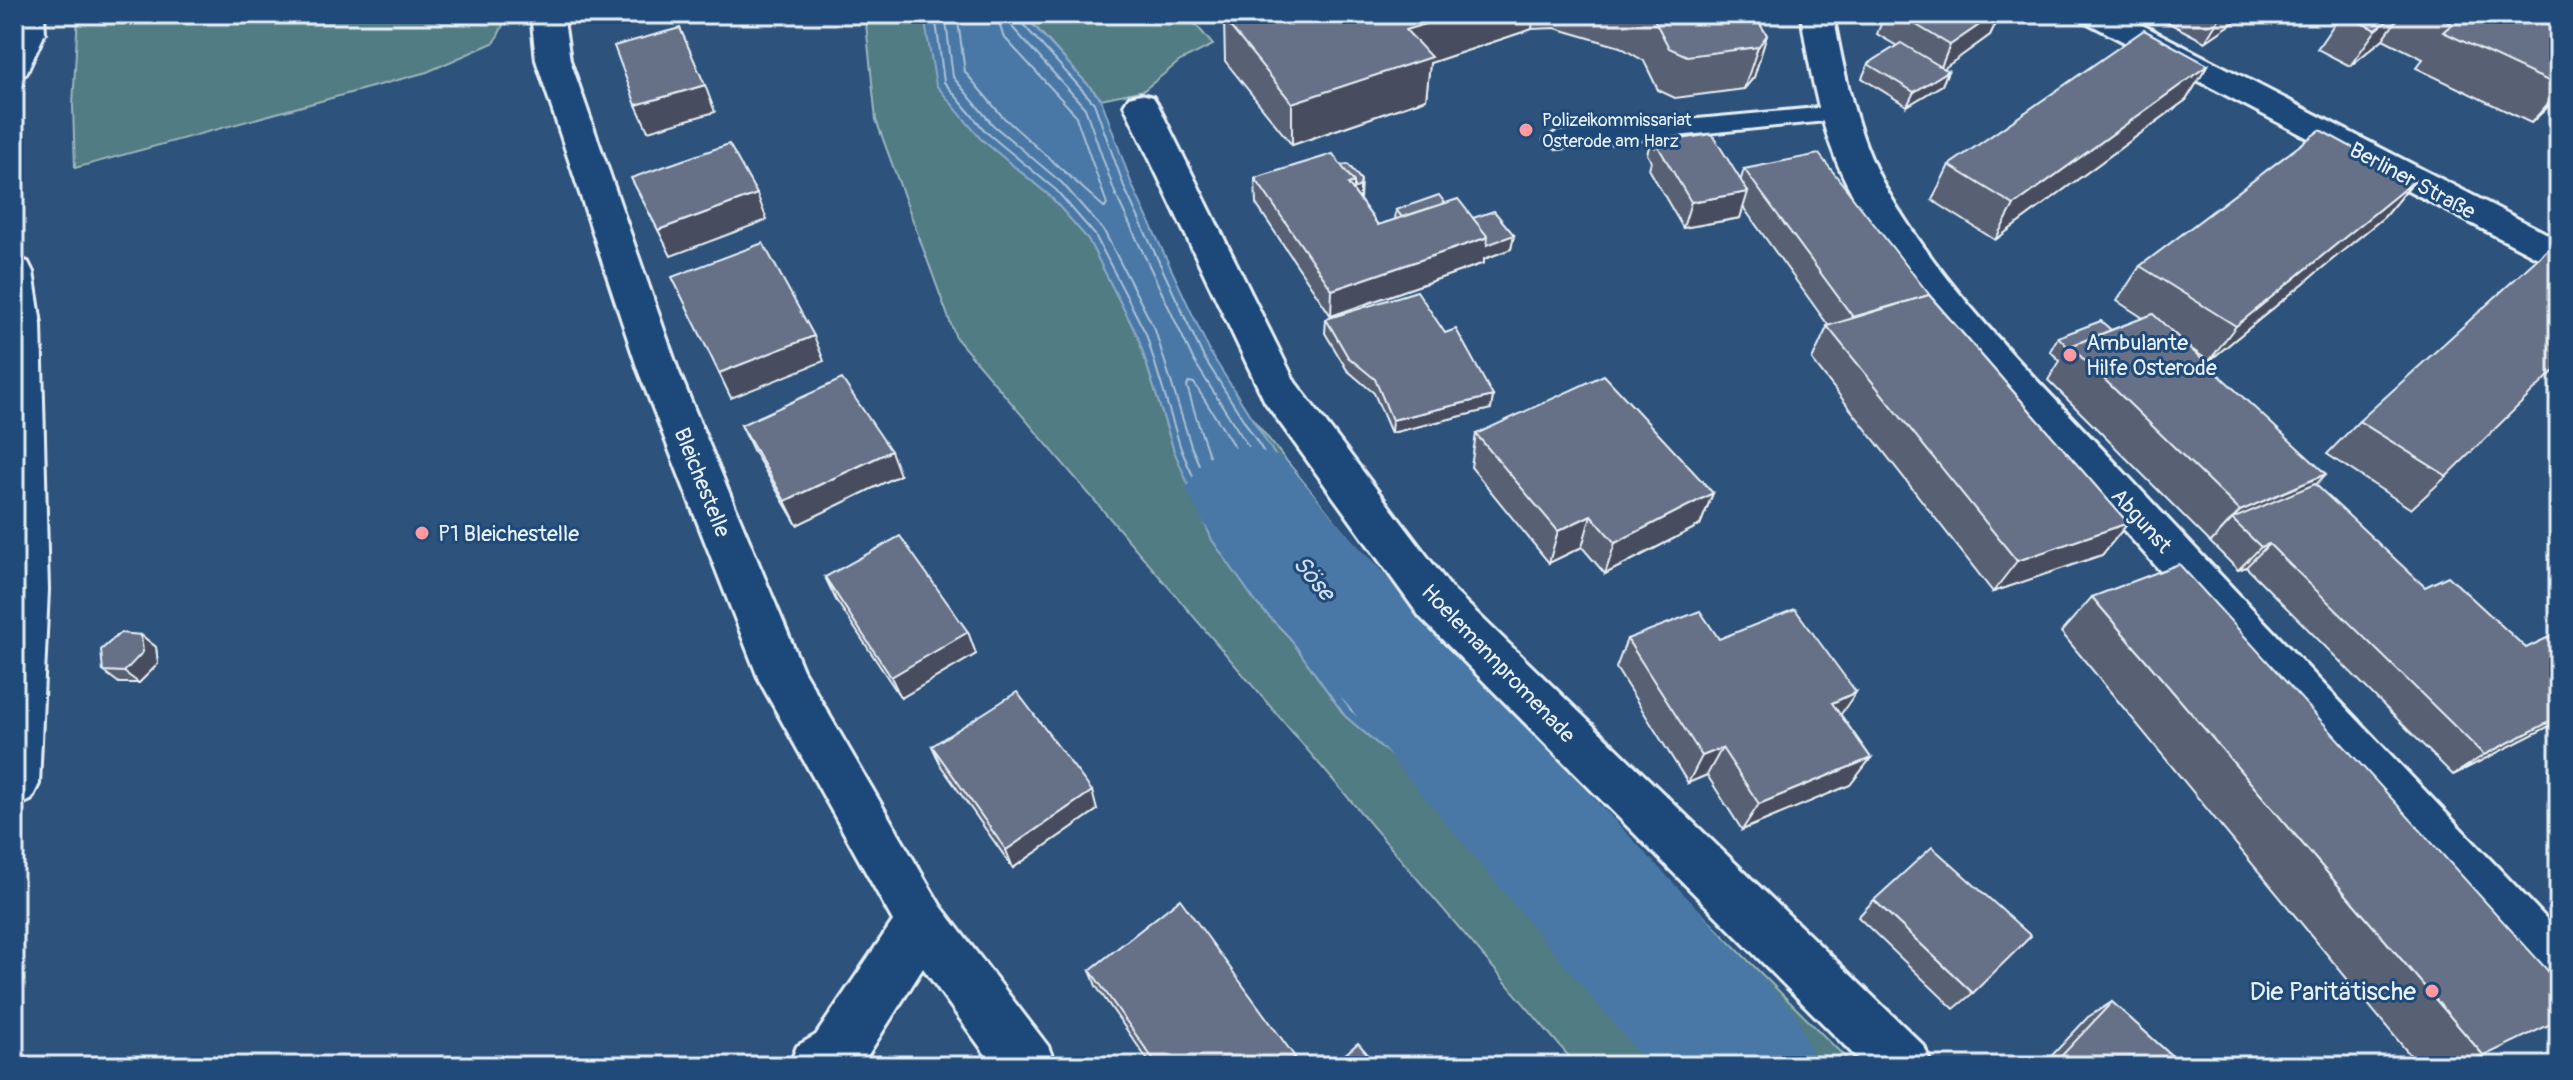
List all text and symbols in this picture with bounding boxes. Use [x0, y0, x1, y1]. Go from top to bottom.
place label: Polizeikommissariat Osterode am Harz [1542, 109, 1692, 153]
marker: Polizeikommissariat Osterode am Harz [1517, 121, 1535, 139]
street label: Berliner Straße [2345, 136, 2480, 226]
place label: Ambulante Hilfe Osterode [2086, 329, 2217, 382]
marker: Ambulante Hilfe Osterode [2061, 346, 2079, 364]
street label: Bleichestelle [667, 424, 737, 541]
street label: Abgunst [2105, 482, 2178, 559]
place label: P1 Bleichestelle [438, 520, 579, 548]
marker: P1 Bleichestelle [413, 524, 431, 542]
water label: Söse [1287, 550, 1342, 608]
street label: Hoelemannpromenade [1415, 578, 1581, 749]
place label: Die Paritätische [2249, 976, 2416, 1008]
marker: Die Paritätische [2423, 982, 2441, 1000]

